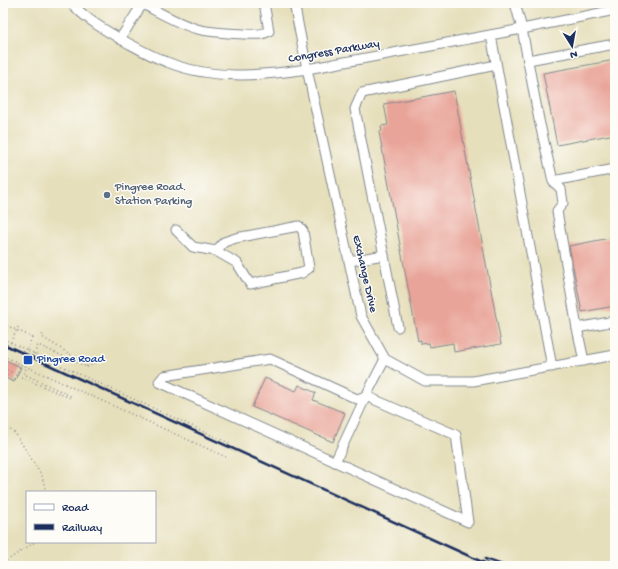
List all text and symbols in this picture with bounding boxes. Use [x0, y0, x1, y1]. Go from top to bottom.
north arrow [552, 26, 592, 66]
street label: Congress Parkway [287, 37, 381, 67]
text: N [569, 47, 578, 60]
place label: Pingree Road. Station Parking [114, 181, 193, 209]
marker: Pingree Road. Station Parking [102, 190, 112, 200]
street label: Exchange Drive [348, 234, 380, 315]
place label: Pingree Road [36, 353, 105, 367]
marker: Pingree Road [22, 354, 34, 366]
legend [26, 491, 156, 543]
text: Road [62, 502, 89, 516]
text: Railway [62, 522, 102, 536]

